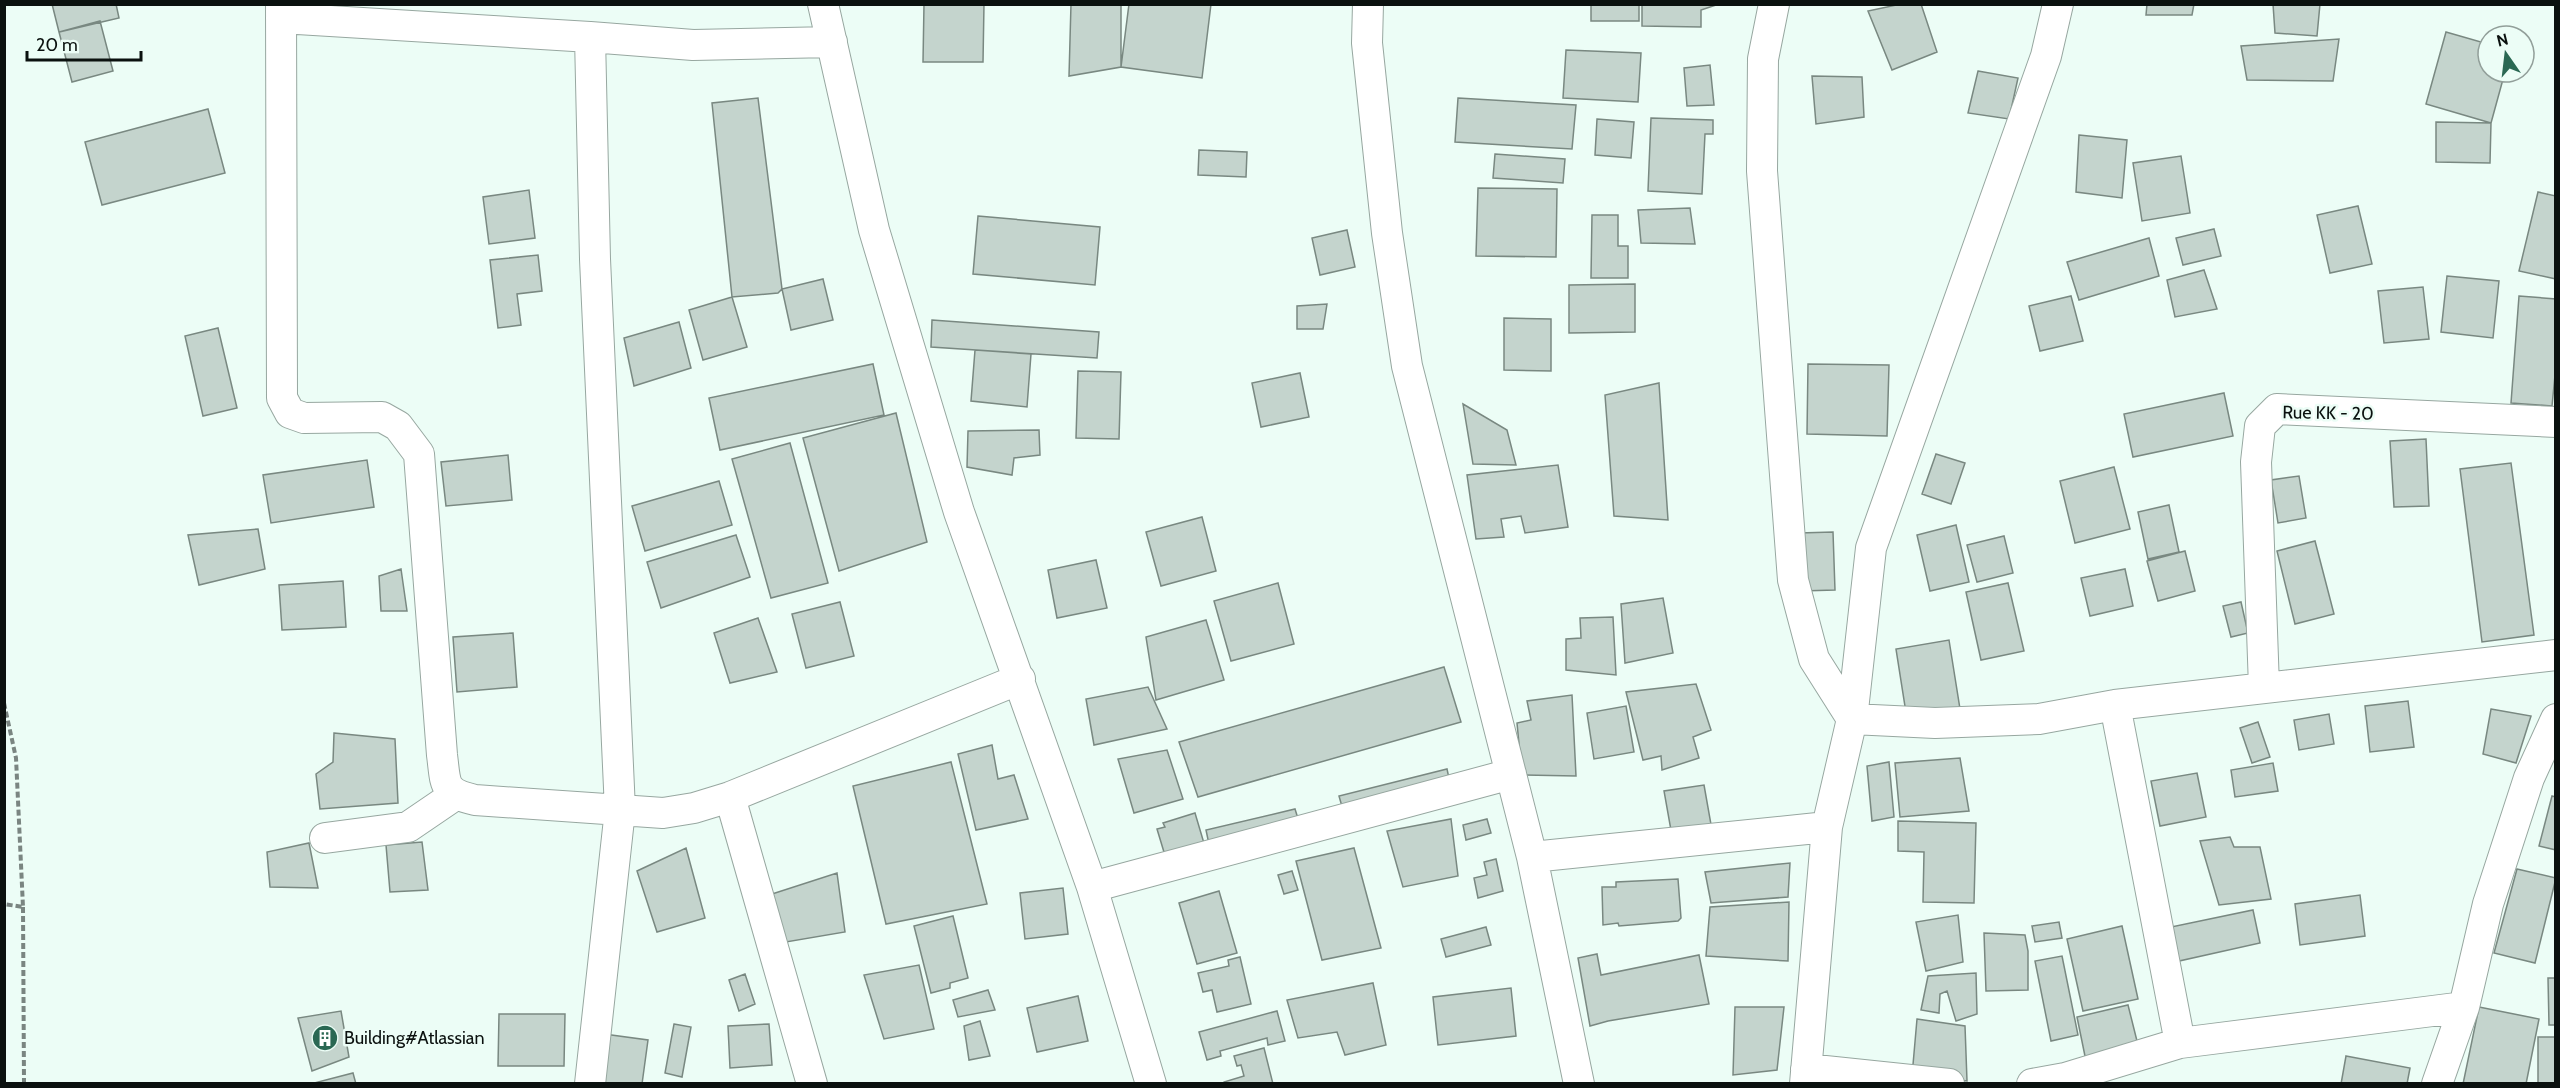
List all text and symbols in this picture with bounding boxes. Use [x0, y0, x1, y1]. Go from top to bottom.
scale bar [27, 24, 141, 62]
north arrow [2476, 24, 2536, 84]
text: N [2495, 29, 2510, 51]
text: 20 m [36, 34, 78, 56]
street label: Rue KK - 20 [2282, 401, 2374, 425]
building icon: Building#Atlassian [310, 1023, 340, 1053]
place label: Building#Atlassian [344, 1027, 485, 1049]

